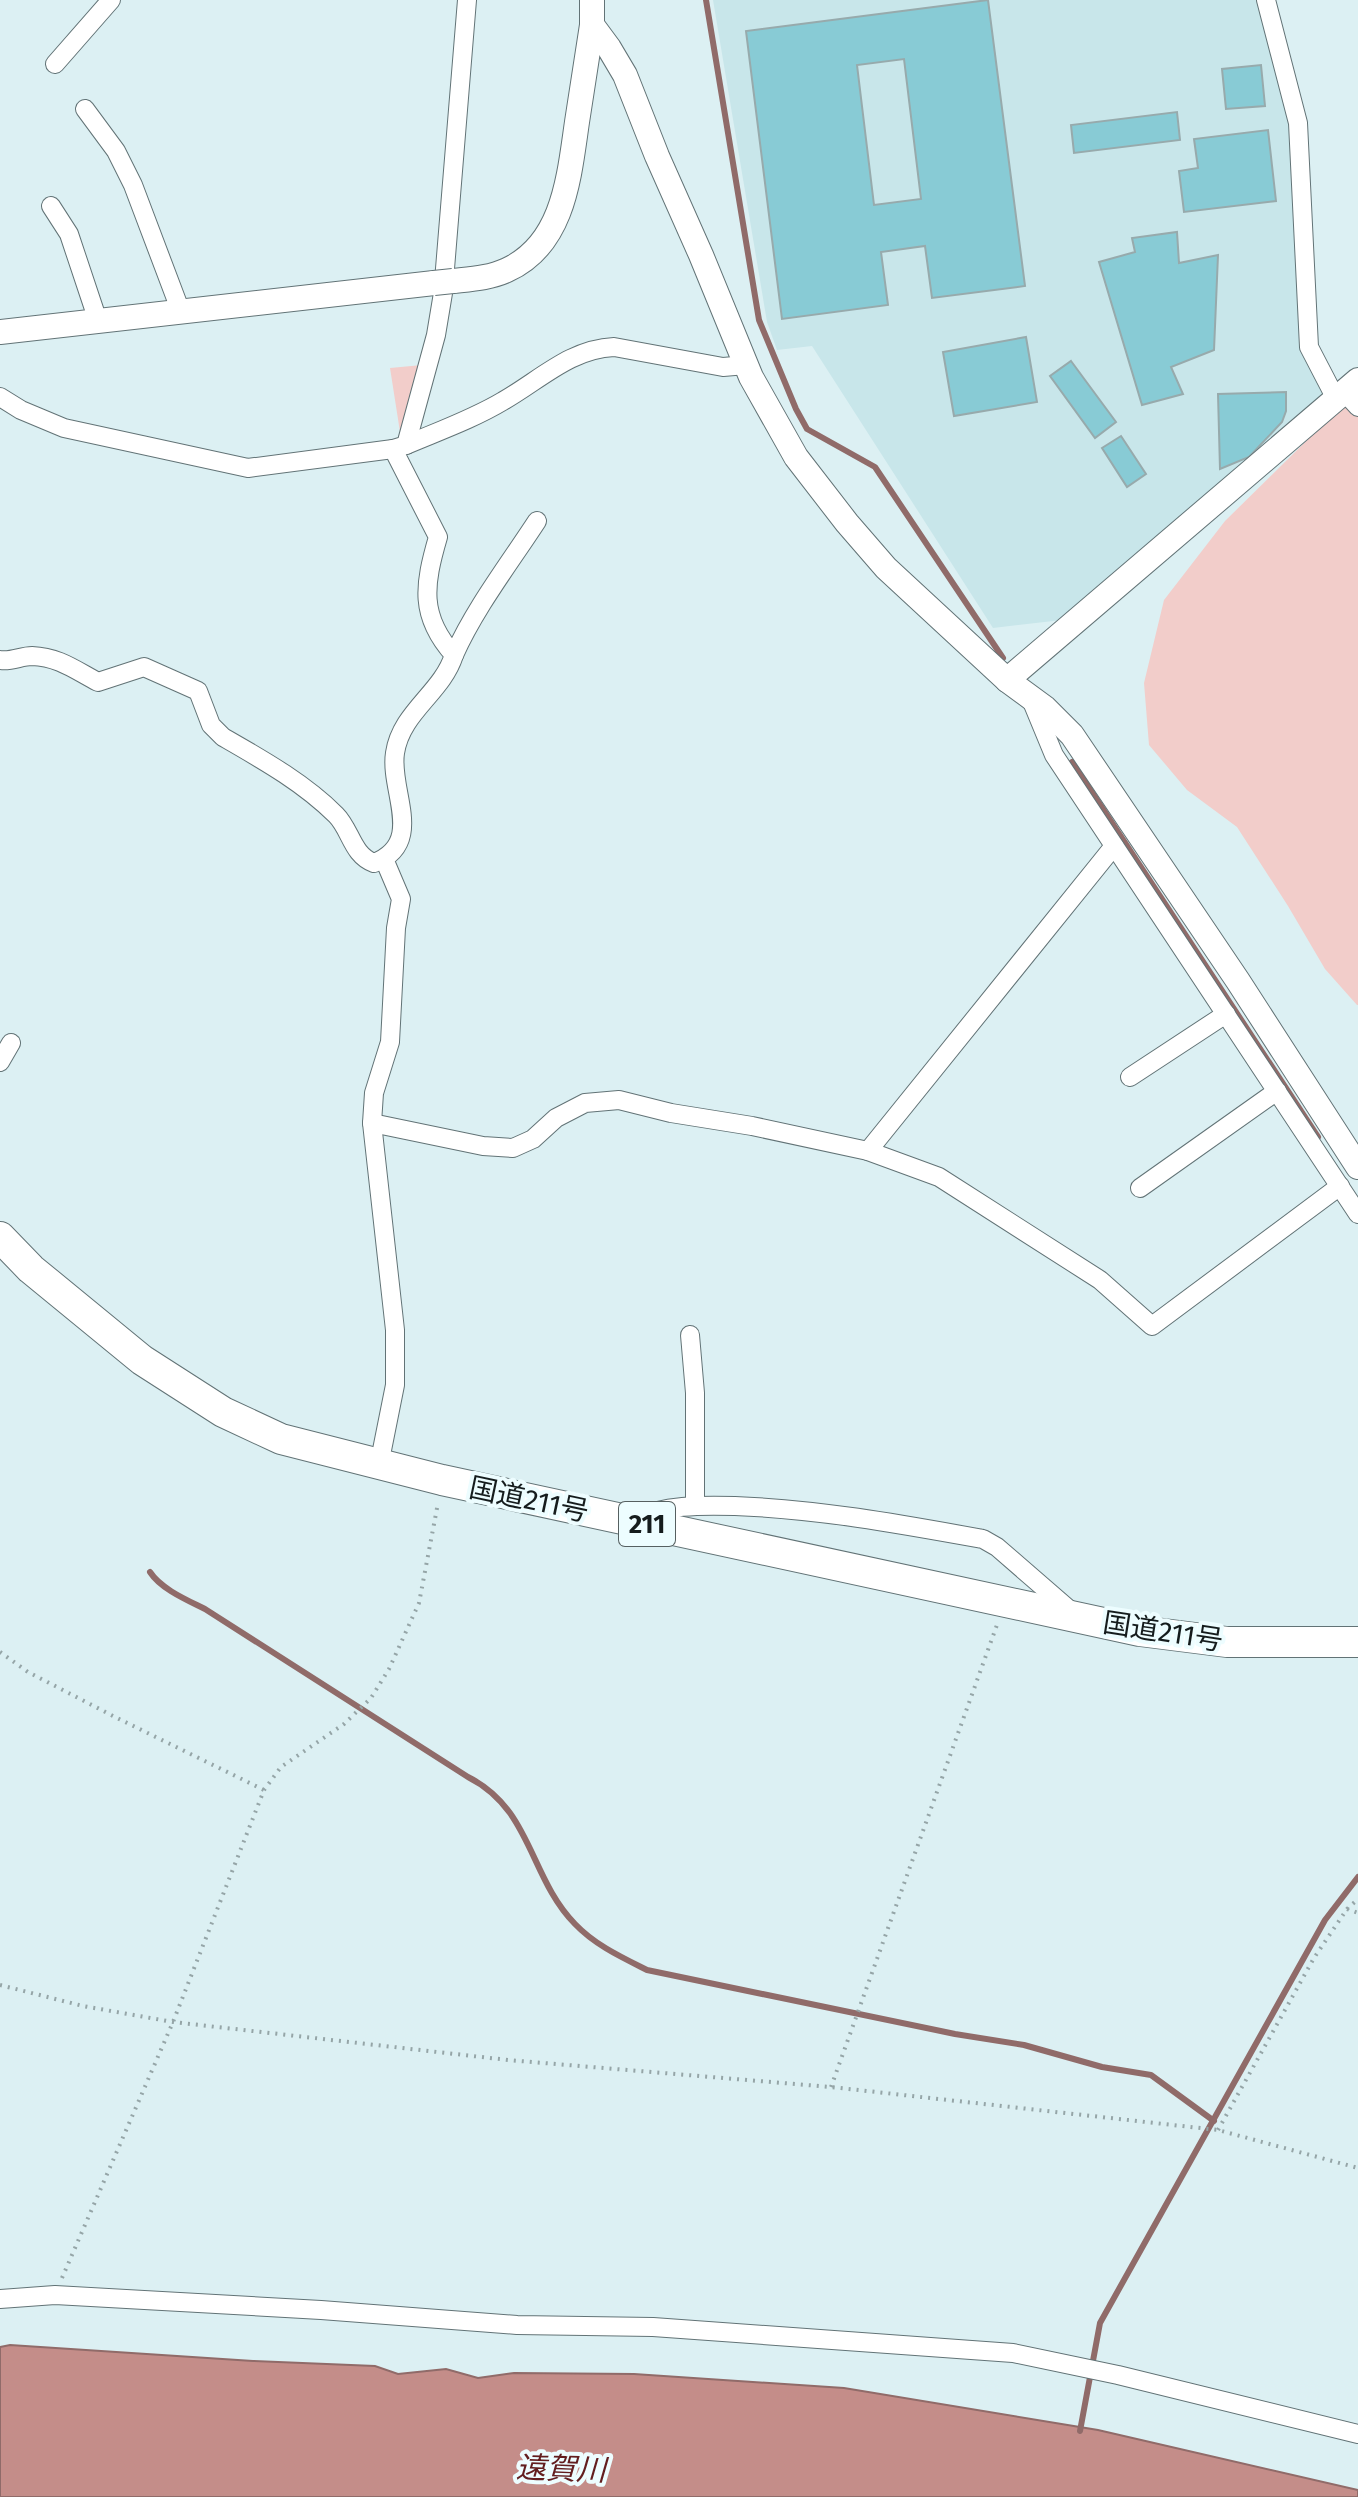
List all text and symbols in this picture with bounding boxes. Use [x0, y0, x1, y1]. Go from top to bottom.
street label: 国道211号 [466, 1471, 592, 1528]
road number: 211 [619, 1502, 675, 1546]
street label: 国道211号 [1101, 1606, 1225, 1657]
water label: 遠賀川 [515, 2449, 610, 2489]

